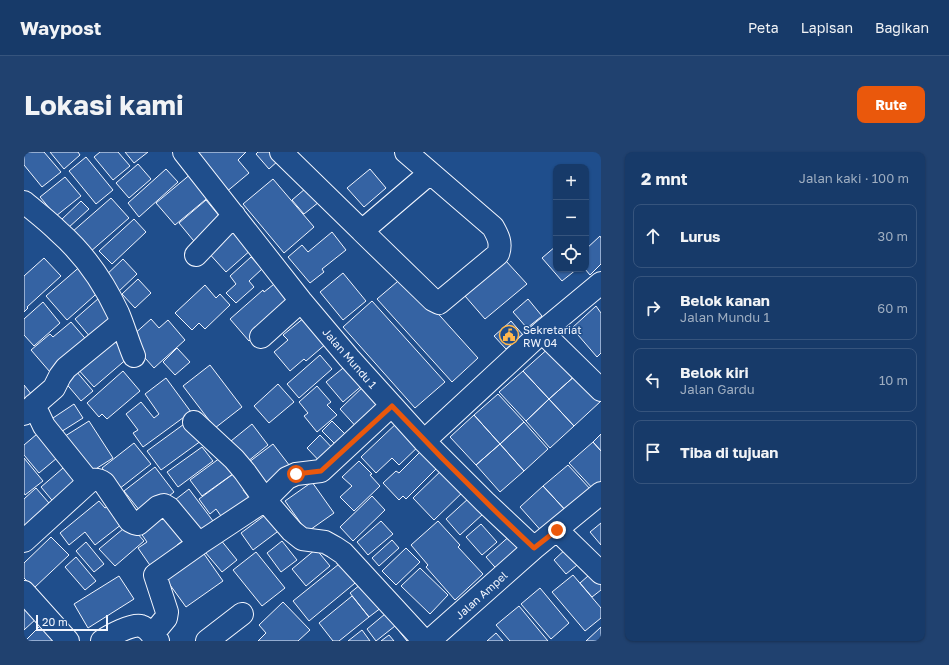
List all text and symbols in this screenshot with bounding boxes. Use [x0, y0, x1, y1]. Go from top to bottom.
text: Waypost [20, 16, 101, 39]
text: Peta [748, 19, 779, 36]
text: Lapisan [801, 19, 853, 36]
text: Bagikan [875, 19, 929, 36]
button: Rute [857, 86, 925, 123]
text: Lokasi kami [24, 88, 184, 121]
map controls [553, 164, 589, 272]
button: + [553, 164, 589, 200]
text: 2 mnt [641, 168, 688, 189]
text: Jalan kaki · 100 m [799, 170, 909, 186]
button: − [553, 200, 589, 236]
icon: ahead [642, 225, 664, 247]
text: Lurus [680, 227, 721, 245]
text: 30 m [878, 228, 908, 244]
button: locate [553, 236, 589, 272]
text: Belok kanan [680, 291, 770, 309]
icon: right [642, 297, 664, 319]
text: 60 m [877, 300, 908, 316]
text: Jalan Mundu 1 [680, 309, 770, 325]
place label: Sekretariat RW 04 [523, 323, 582, 349]
public building icon: Sekretariat RW 04 [498, 324, 520, 346]
street label: Jalan Mundu 1 [320, 325, 380, 391]
text: Belok kiri [680, 363, 749, 381]
icon: left [642, 369, 664, 391]
text: 10 m [879, 372, 908, 388]
text: Jalan Gardu [680, 381, 755, 397]
icon: arrive [642, 441, 664, 463]
text: Tiba di tujuan [680, 443, 778, 461]
route start [287, 465, 305, 483]
route end [548, 521, 566, 539]
street label: Jalan Ampel [452, 568, 510, 622]
scale bar [36, 613, 108, 632]
text: 20 m [42, 615, 68, 628]

